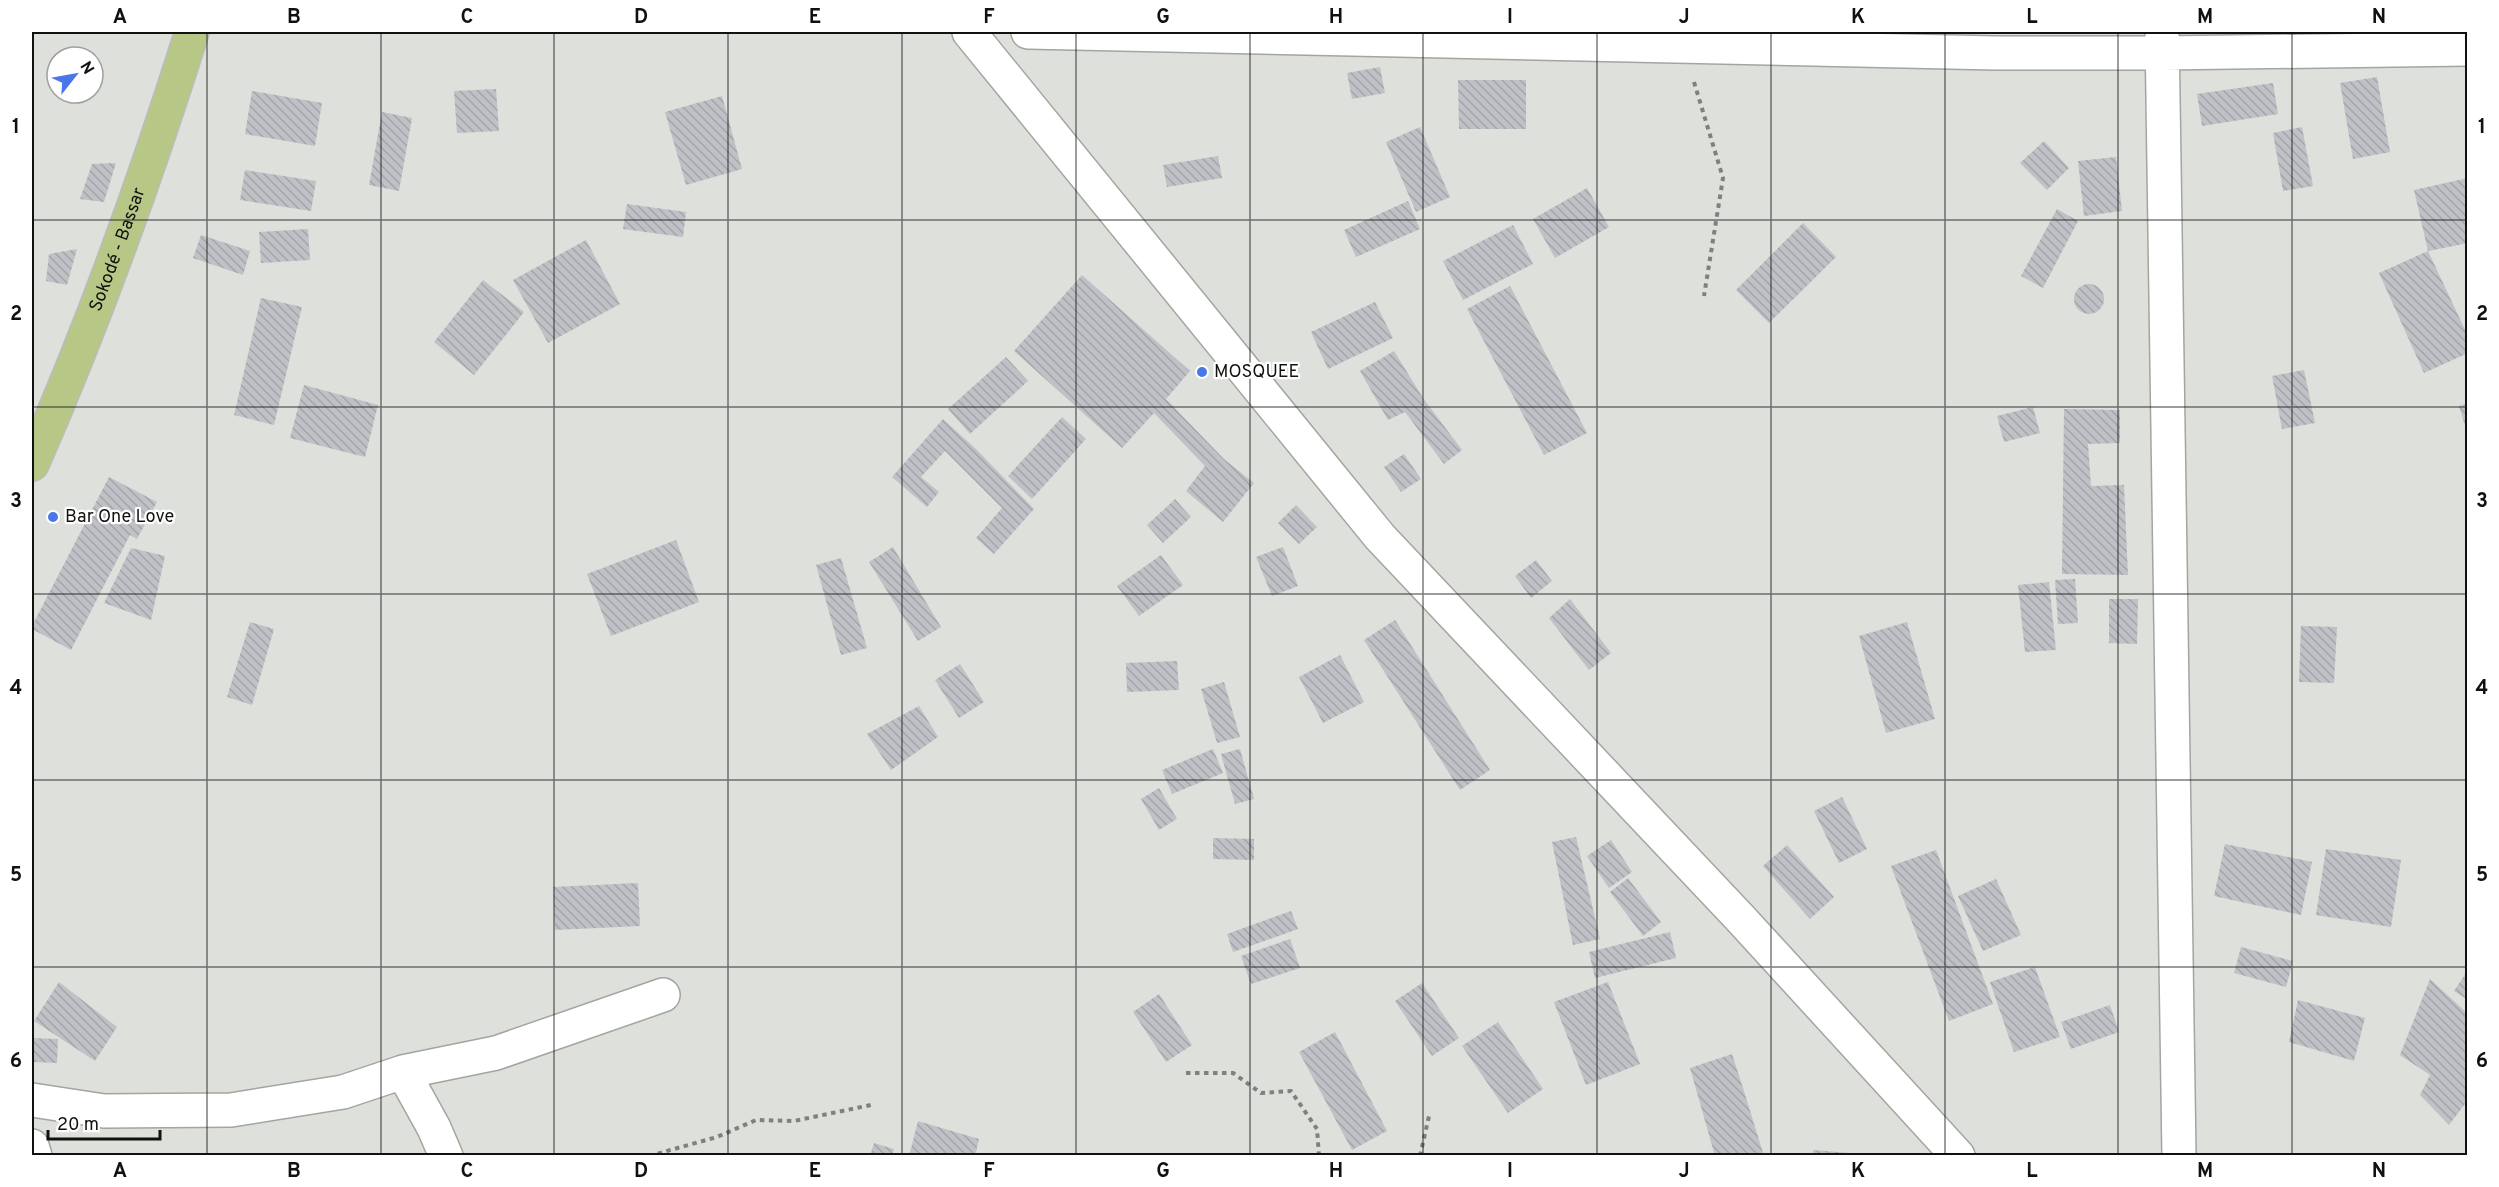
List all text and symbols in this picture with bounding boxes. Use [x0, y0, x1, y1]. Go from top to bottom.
text: A [113, 5, 127, 31]
text: B [287, 5, 301, 31]
text: C [461, 5, 473, 31]
text: D [634, 5, 648, 31]
text: E [809, 5, 821, 31]
text: F [983, 5, 995, 31]
text: G [1156, 5, 1170, 31]
text: H [1329, 5, 1343, 31]
text: I [1507, 5, 1513, 31]
text: J [1678, 5, 1690, 31]
text: K [1851, 5, 1865, 31]
text: L [2026, 5, 2038, 31]
text: M [2197, 5, 2213, 31]
text: N [2372, 5, 2386, 31]
north arrow [45, 45, 105, 105]
text: N [75, 58, 98, 78]
text: 1 [12, 115, 20, 141]
text: 1 [2478, 115, 2486, 141]
street label: Sokodé - Bassar [84, 185, 151, 315]
text: 2 [10, 302, 22, 328]
text: 2 [2476, 302, 2488, 328]
place label: MOSQUEE [1214, 361, 1299, 384]
marker: MOSQUEE [1195, 365, 1209, 379]
text: 3 [10, 489, 22, 515]
text: 3 [2476, 489, 2488, 515]
place label: Bar One Love [65, 506, 174, 529]
marker: Bar One Love [46, 510, 60, 524]
text: 4 [10, 676, 22, 702]
text: 4 [2476, 676, 2488, 702]
text: 5 [10, 863, 22, 889]
text: 5 [2476, 863, 2488, 889]
text: 6 [10, 1049, 22, 1075]
text: 6 [2476, 1049, 2488, 1075]
scale bar [48, 1103, 160, 1141]
text: 20 m [57, 1114, 99, 1137]
text: A [113, 1159, 127, 1185]
text: B [287, 1159, 301, 1185]
text: C [461, 1159, 473, 1185]
text: D [634, 1159, 648, 1185]
text: E [809, 1159, 821, 1185]
text: F [983, 1159, 995, 1185]
text: G [1156, 1159, 1170, 1185]
text: H [1329, 1159, 1343, 1185]
text: I [1507, 1159, 1513, 1185]
text: J [1678, 1159, 1690, 1185]
text: K [1851, 1159, 1865, 1185]
text: L [2026, 1159, 2038, 1185]
text: M [2197, 1159, 2213, 1185]
text: N [2372, 1159, 2386, 1185]

